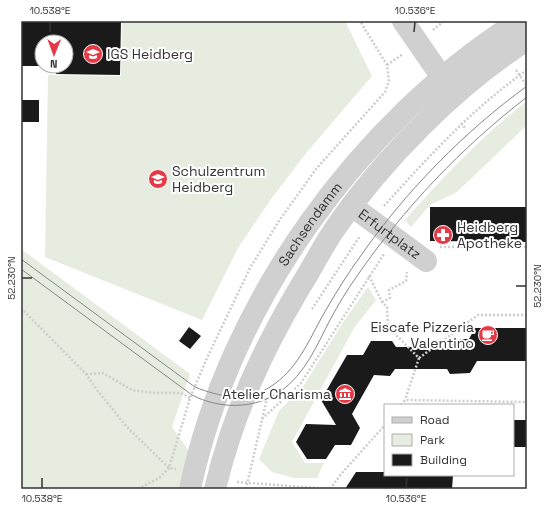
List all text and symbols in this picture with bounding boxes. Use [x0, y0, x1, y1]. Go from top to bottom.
text: 10.538°E [30, 4, 71, 17]
text: 10.536°E [395, 4, 436, 17]
north arrow [34, 34, 74, 74]
school or university icon: IGS Heidberg [82, 43, 104, 65]
place label: IGS Heidberg [107, 45, 193, 63]
text: N [50, 57, 58, 71]
place label: Schulzentrum Heidberg [172, 162, 265, 196]
school or university icon: Schulzentrum Heidberg [147, 168, 169, 190]
street label: Sachsendamm [274, 178, 346, 269]
street label: Erfurtplatz [355, 205, 425, 263]
place label: Heidberg Apotheke [457, 218, 522, 252]
pharmacy icon: Heidberg Apotheke [432, 224, 454, 246]
text: 52.230°N [5, 256, 18, 300]
text: 52.230°N [531, 264, 544, 308]
place label: Eiscafe Pizzeria Valentino [370, 318, 474, 352]
cafe icon: Eiscafe Pizzeria Valentino [477, 324, 499, 346]
museum icon: Atelier Charisma [334, 383, 356, 405]
place label: Atelier Charisma [222, 385, 331, 403]
legend [384, 404, 514, 476]
text: Road [420, 412, 449, 428]
text: Park [420, 432, 445, 448]
text: Building [420, 452, 467, 468]
text: 10.538°E [22, 492, 63, 505]
text: 10.536°E [386, 492, 427, 505]

